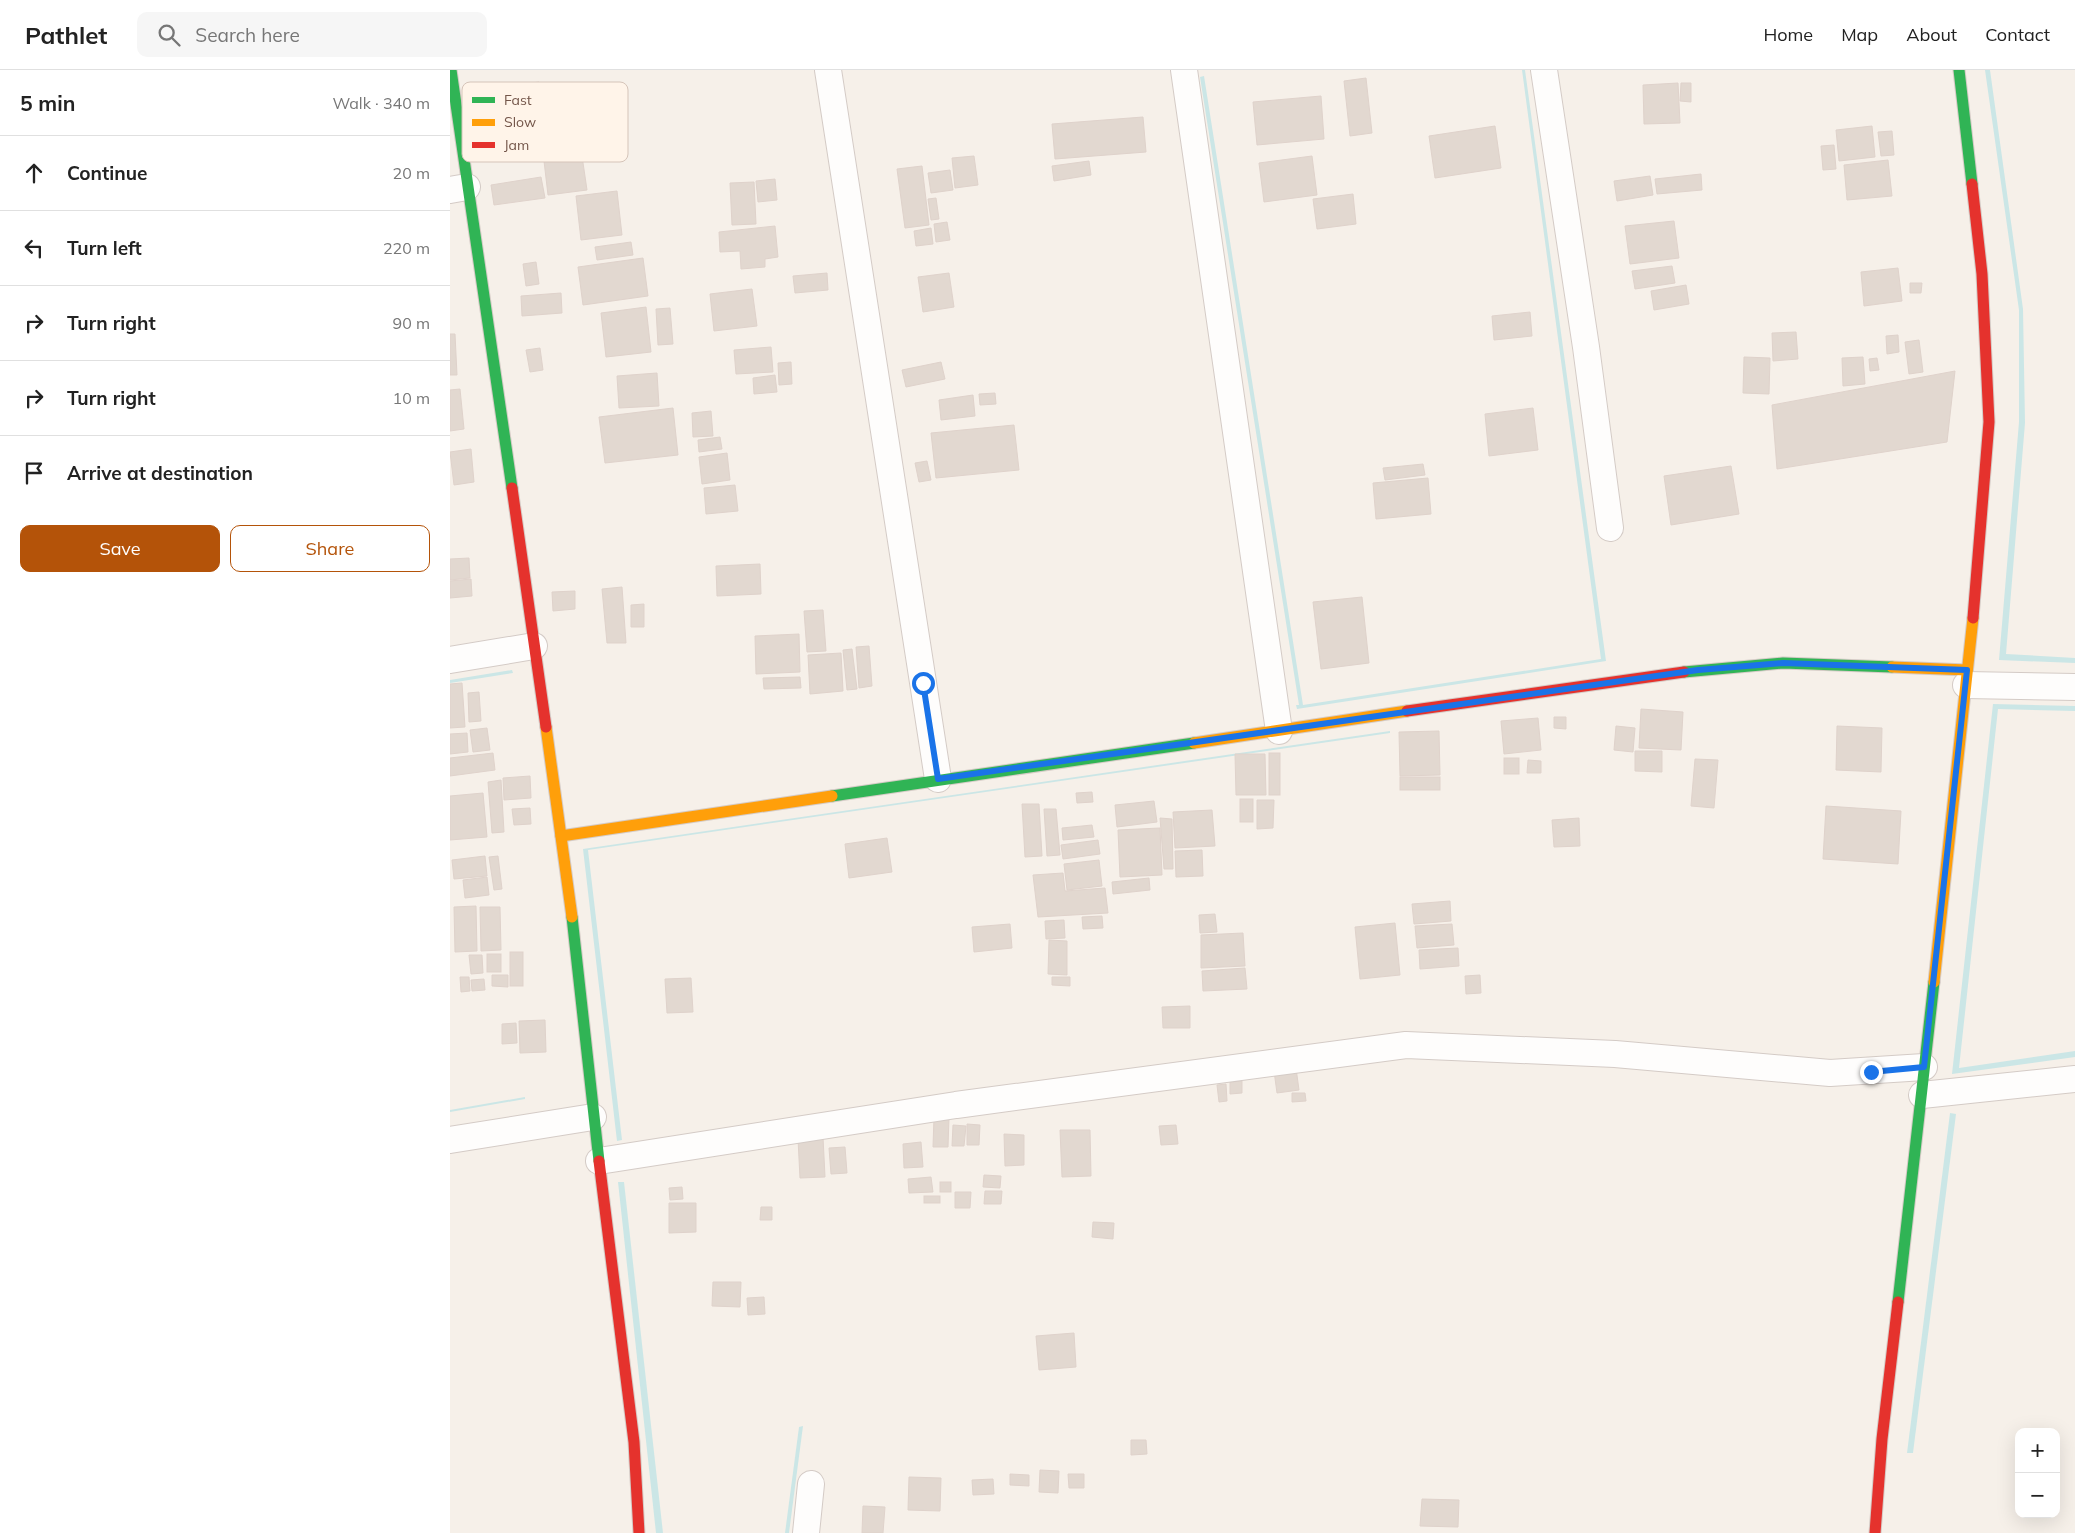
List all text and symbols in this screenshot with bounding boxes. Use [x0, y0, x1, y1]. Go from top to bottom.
search box [137, 12, 487, 57]
text: Pathlet [25, 20, 107, 50]
icon: search [155, 21, 183, 49]
text: Search here [195, 23, 300, 47]
text: Home [1763, 23, 1813, 46]
text: Map [1841, 23, 1878, 46]
text: About [1906, 23, 1957, 46]
text: Contact [1985, 23, 2050, 46]
legend [462, 82, 628, 162]
text: 5 min [20, 90, 75, 116]
text: Fast [504, 91, 532, 109]
text: Walk · 340 m [332, 93, 430, 113]
text: Slow [504, 113, 536, 131]
text: Jam [504, 136, 529, 154]
icon: ahead [20, 159, 48, 187]
text: Continue [67, 161, 147, 185]
text: 20 m [393, 163, 430, 183]
icon: left [20, 234, 48, 262]
text: Turn left [67, 236, 142, 260]
text: 220 m [383, 238, 430, 258]
icon: right [20, 309, 48, 337]
text: Turn right [67, 311, 156, 335]
text: 90 m [393, 313, 430, 333]
icon: right [20, 384, 48, 412]
text: Turn right [67, 386, 156, 410]
text: 10 m [393, 388, 430, 408]
icon: arrive [20, 459, 48, 487]
text: Arrive at destination [67, 461, 253, 485]
button: Save [20, 525, 220, 572]
button: Share [230, 525, 430, 572]
route start [912, 672, 935, 695]
route end [1860, 1061, 1883, 1084]
map controls [2015, 1428, 2060, 1518]
button: + [2015, 1428, 2060, 1473]
button: − [2015, 1473, 2060, 1518]

